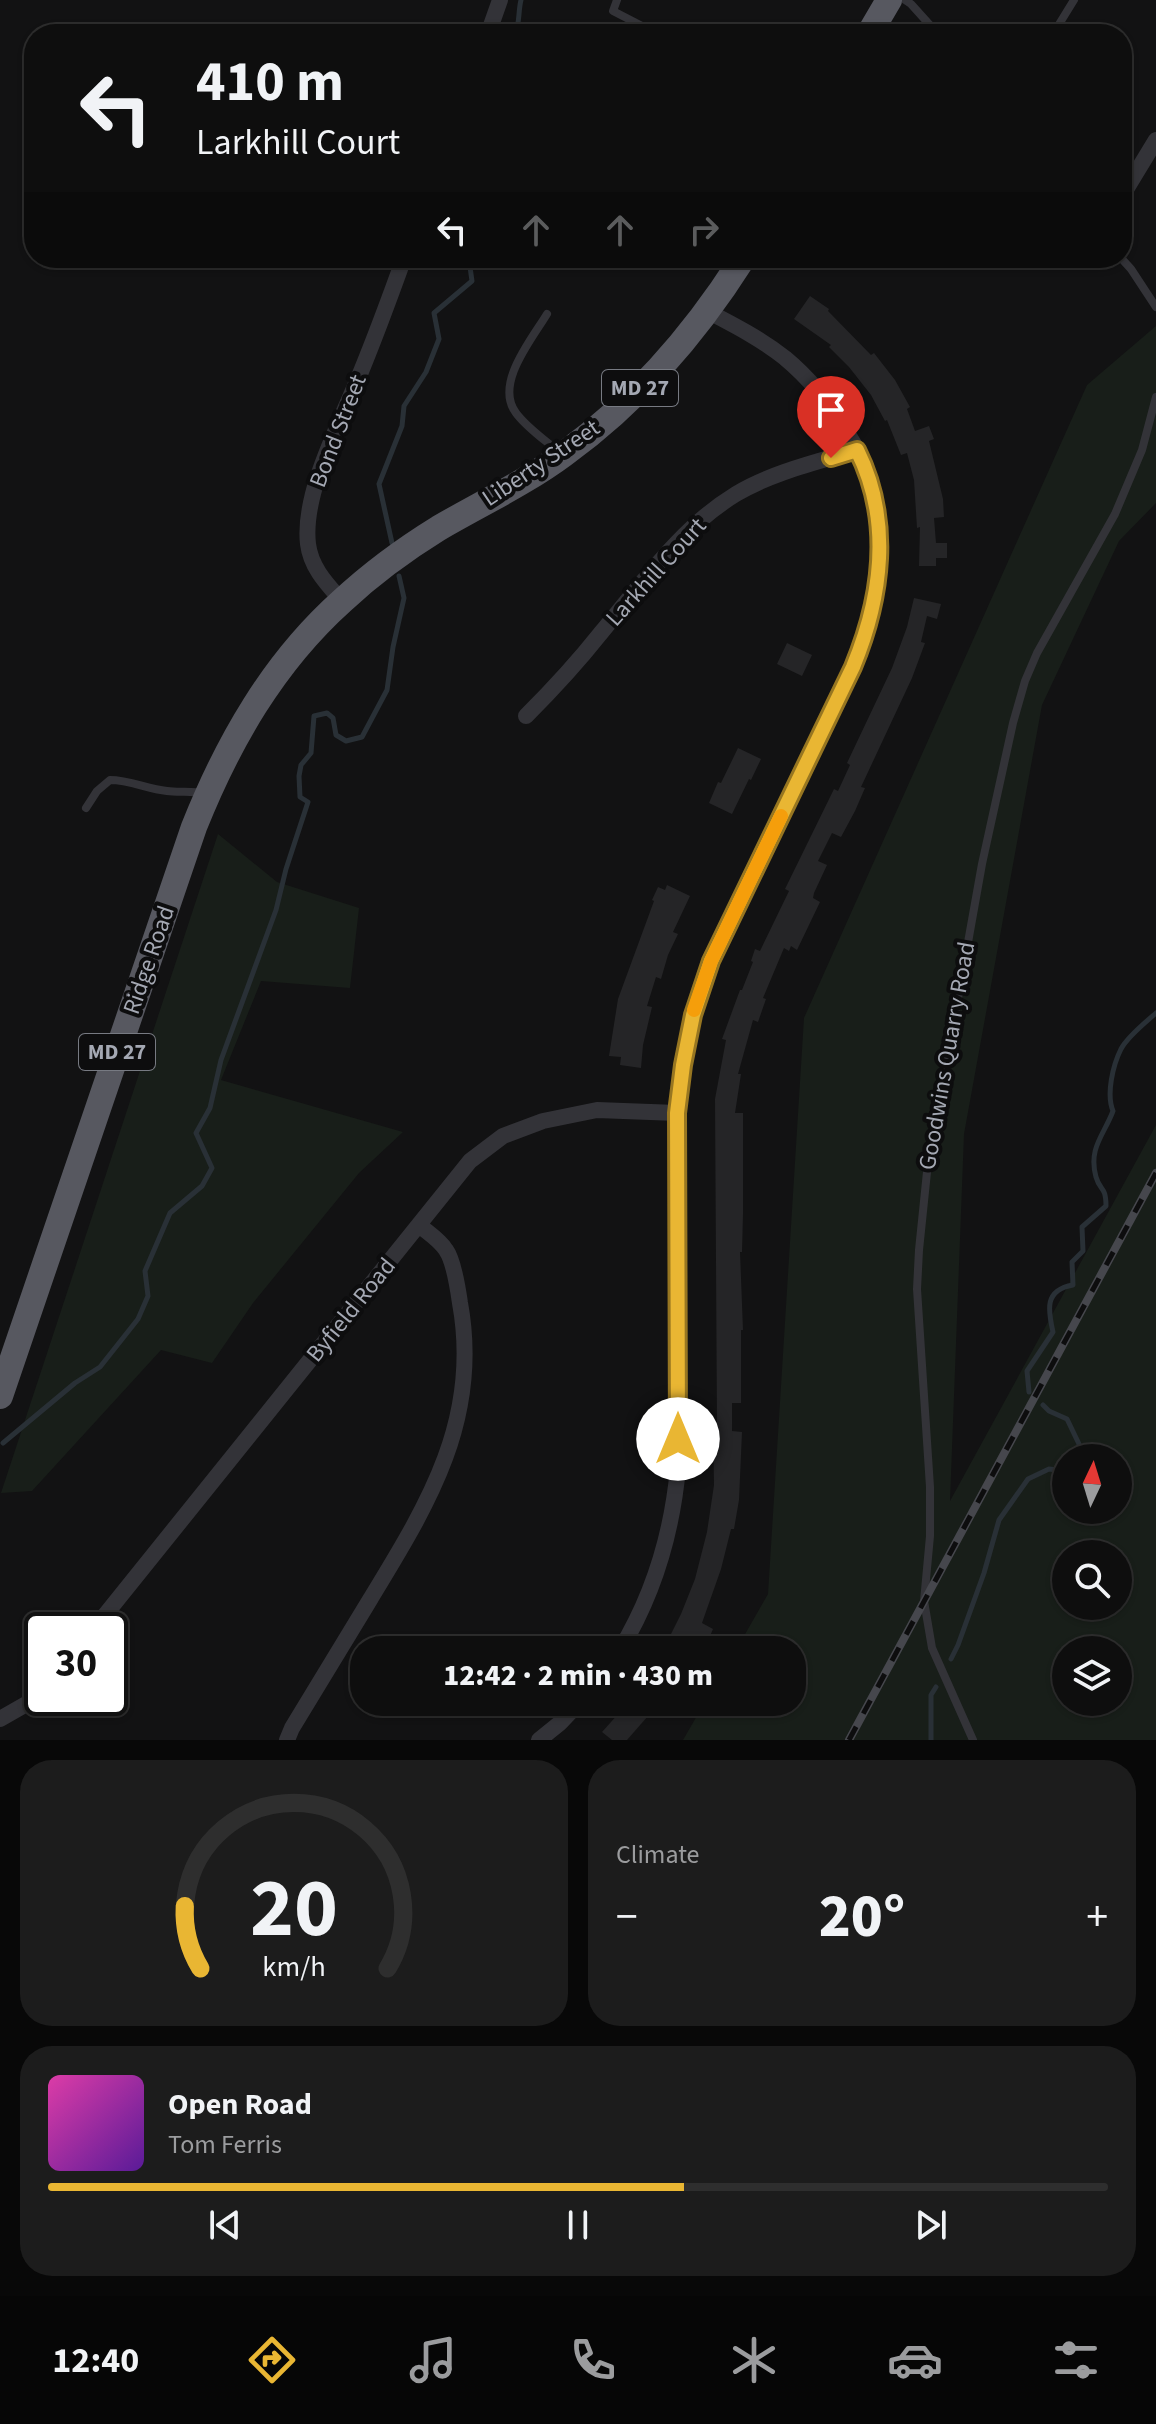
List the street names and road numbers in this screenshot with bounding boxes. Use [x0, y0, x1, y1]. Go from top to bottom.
street label: Bond Street [300, 369, 376, 493]
road number: MD 27 [602, 370, 678, 406]
street label: Liberty Street [475, 411, 607, 515]
street label: Larkhill Court [597, 510, 715, 634]
street label: Ridge Road [114, 901, 184, 1019]
street label: Goodwins Quarry Road [910, 939, 984, 1173]
road number: MD 27 [79, 1034, 155, 1070]
street label: Byfield Road [298, 1250, 404, 1370]

